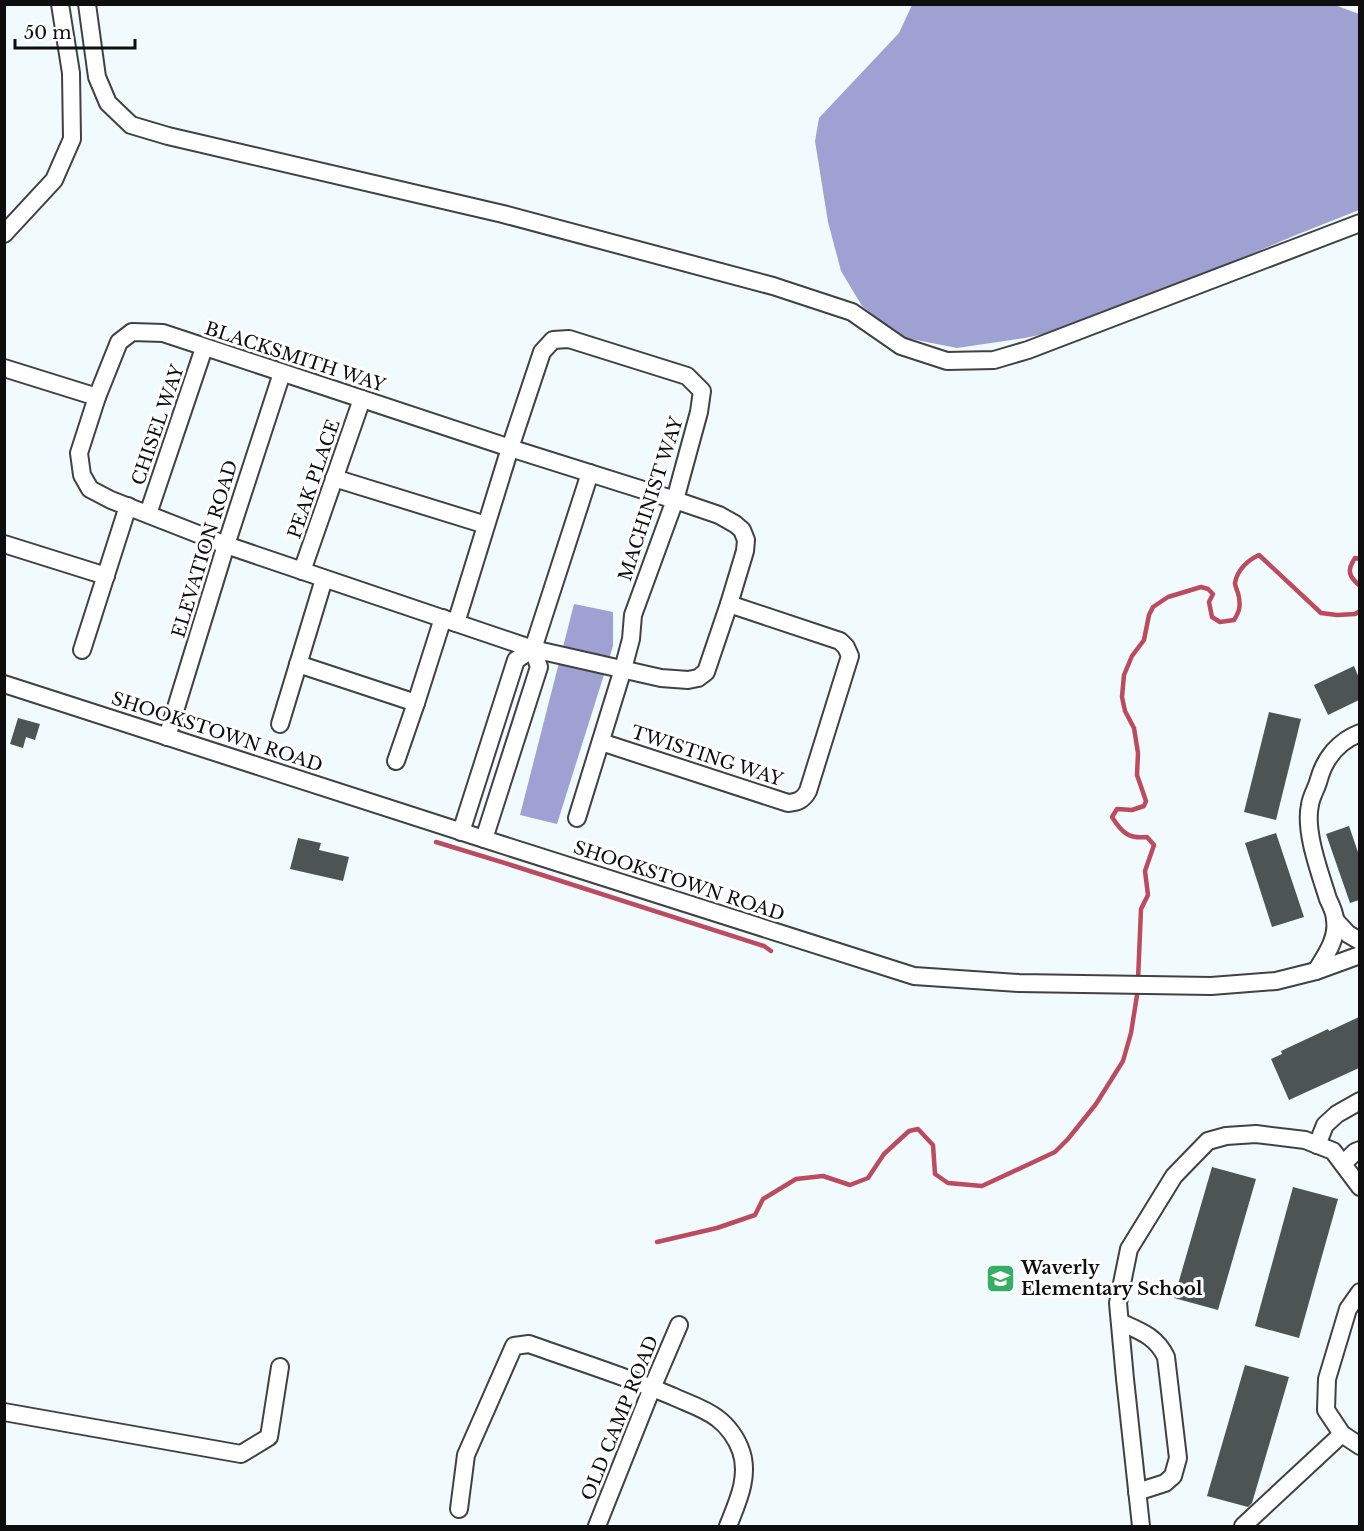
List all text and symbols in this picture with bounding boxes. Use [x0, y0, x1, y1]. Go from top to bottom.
scale bar [15, 12, 135, 50]
text: 50 m [24, 22, 72, 44]
street label: BLACKSMITH WAY [202, 317, 389, 397]
street label: CHISEL WAY [127, 361, 189, 488]
street label: MACHINIST WAY [614, 414, 688, 584]
street label: PEAK PLACE [283, 417, 345, 541]
street label: ELEVATION ROAD [168, 458, 242, 640]
street label: SHOOKSTOWN ROAD [109, 687, 325, 777]
street label: TWISTING WAY [628, 721, 786, 791]
street label: SHOOKSTOWN ROAD [571, 836, 787, 926]
place label: Waverly Elementary School [1020, 1257, 1203, 1300]
school or university icon: Waverly Elementary School [984, 1262, 1016, 1294]
street label: OLD CAMP ROAD [577, 1332, 663, 1504]

